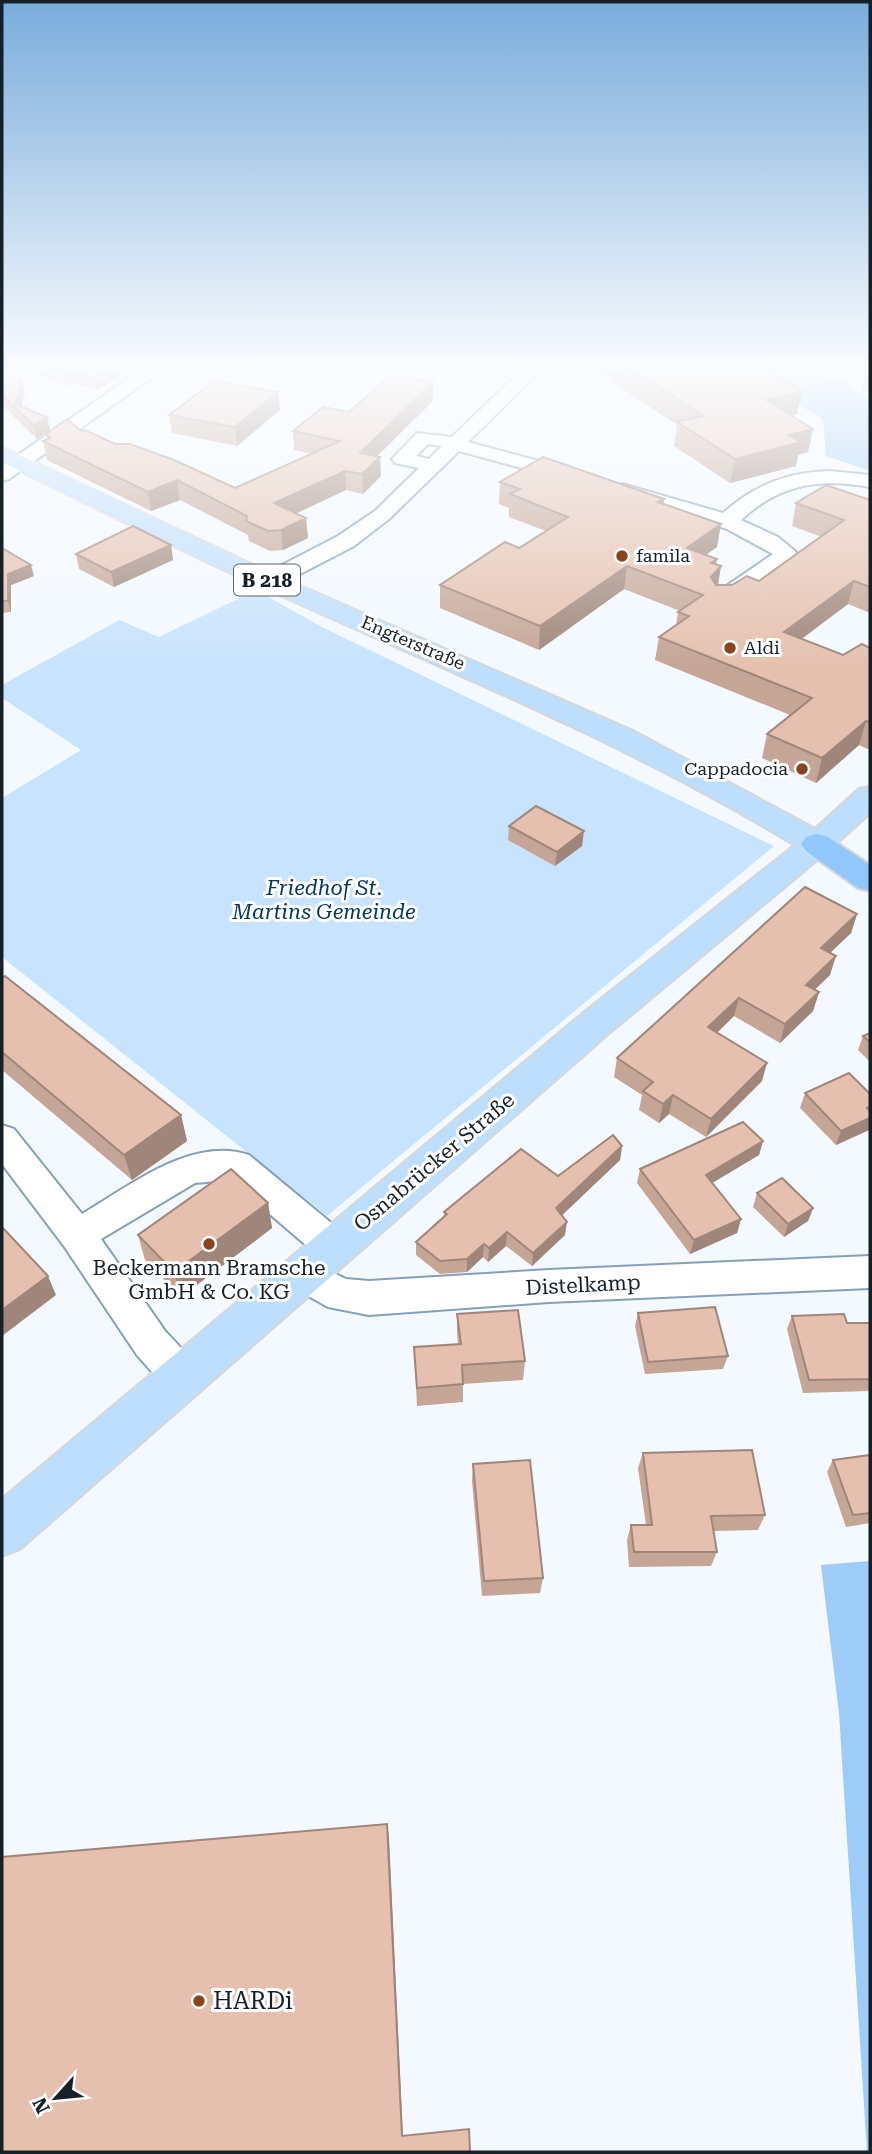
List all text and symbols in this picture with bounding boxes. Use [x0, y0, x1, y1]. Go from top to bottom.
place label: famila [636, 545, 690, 566]
marker: famila [614, 548, 630, 564]
road number: B 218 [234, 565, 300, 596]
street label: Engterstraße [358, 611, 468, 674]
place label: Aldi [744, 637, 780, 658]
marker: Aldi [722, 640, 738, 656]
place label: Cappadocia [684, 758, 788, 779]
marker: Cappadocia [794, 761, 810, 777]
park label: Friedhof St. Martins Gemeinde [231, 876, 416, 924]
street label: Osnabrücker Straße [349, 1088, 519, 1236]
marker: Beckermann Bramsche GmbH & Co. KG [201, 1236, 217, 1252]
place label: Beckermann Bramsche GmbH & Co. KG [92, 1256, 326, 1304]
street label: Distelkamp [525, 1270, 641, 1300]
place label: HARDi [213, 1987, 293, 2015]
marker: HARDi [191, 1993, 207, 2009]
north arrow [21, 2063, 91, 2133]
text: N [28, 2093, 55, 2117]

